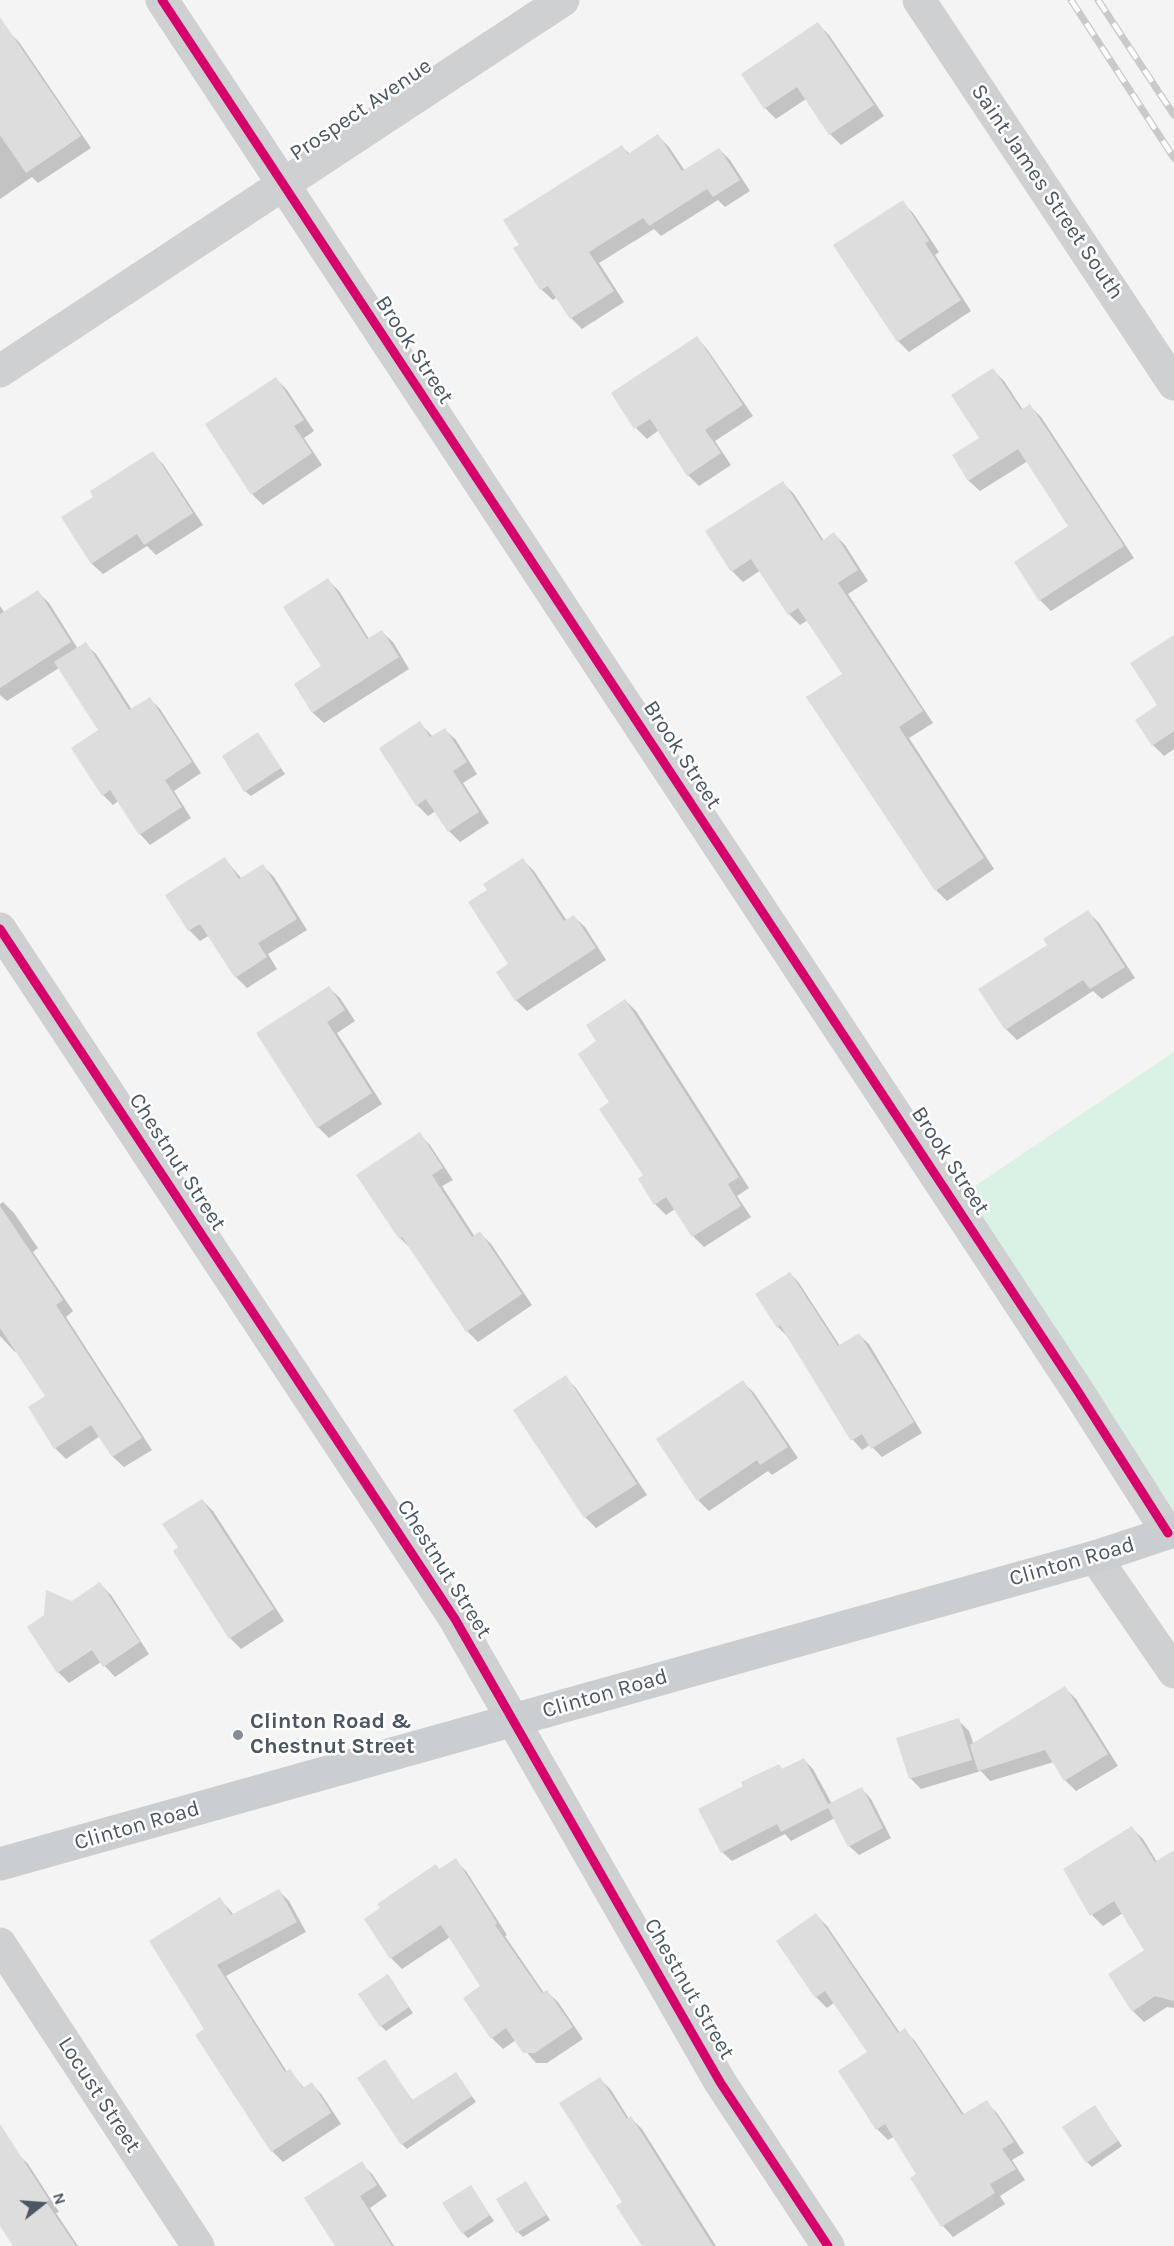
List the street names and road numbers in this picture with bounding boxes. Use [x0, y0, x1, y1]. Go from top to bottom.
street label: Prospect Avenue [285, 53, 437, 167]
street label: Saint James Street South [965, 79, 1129, 305]
street label: Brook Street [369, 291, 459, 409]
street label: Brook Street [637, 696, 727, 814]
street label: Chestnut Street [123, 1088, 231, 1236]
street label: Brook Street [905, 1102, 995, 1220]
street label: Chestnut Street [391, 1495, 497, 1643]
street label: Clinton Road [1006, 1532, 1138, 1592]
street label: Clinton Road [539, 1664, 671, 1724]
street label: Clinton Road [71, 1796, 203, 1856]
street label: Chestnut Street [638, 1914, 740, 2064]
street label: Locust Street [52, 2032, 146, 2158]

